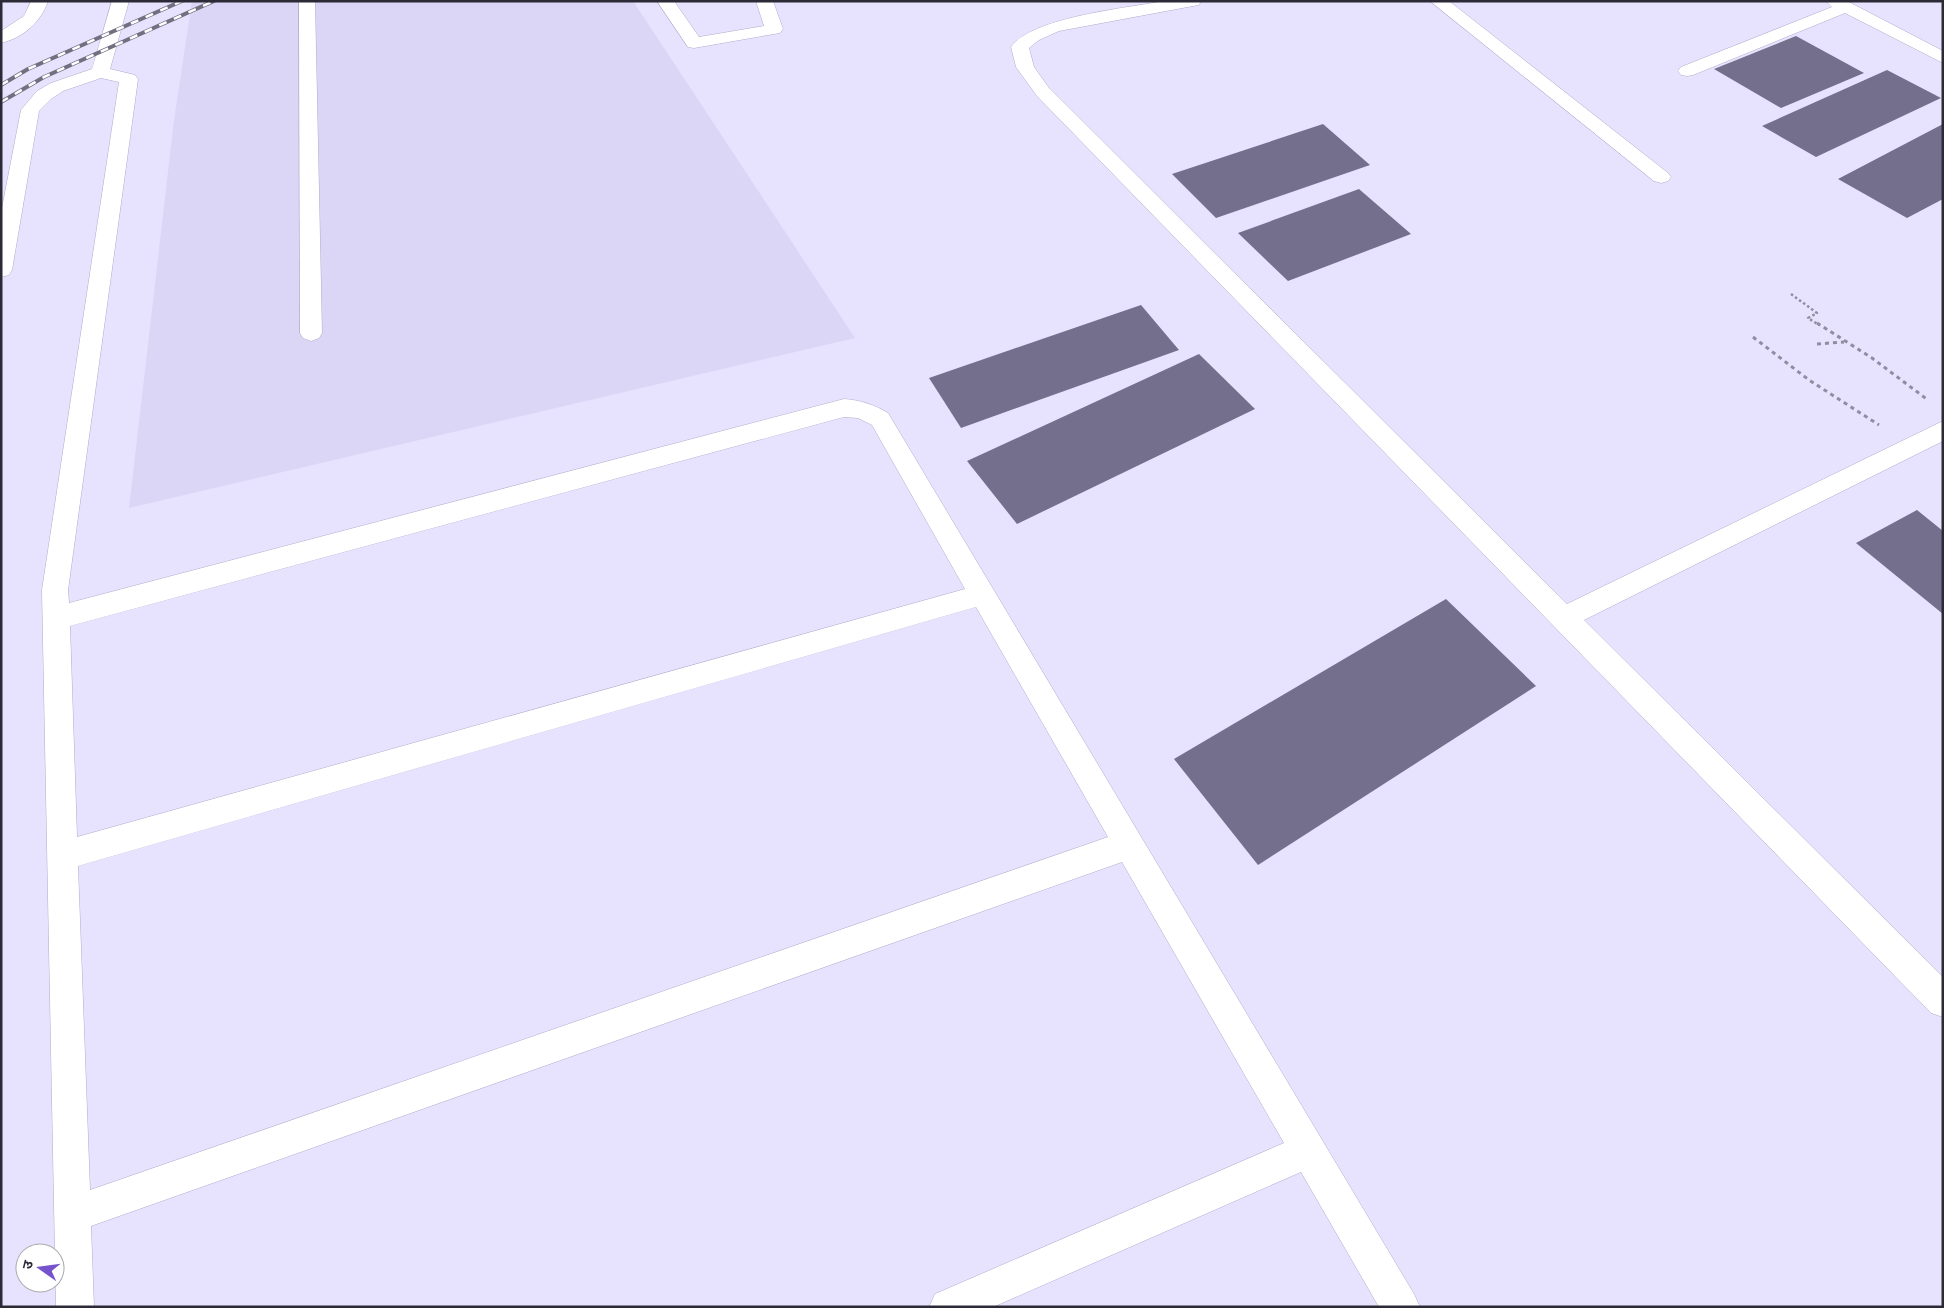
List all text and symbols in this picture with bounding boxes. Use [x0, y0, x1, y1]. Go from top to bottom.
north arrow [15, 1243, 65, 1293]
text: उ [20, 1258, 36, 1271]

